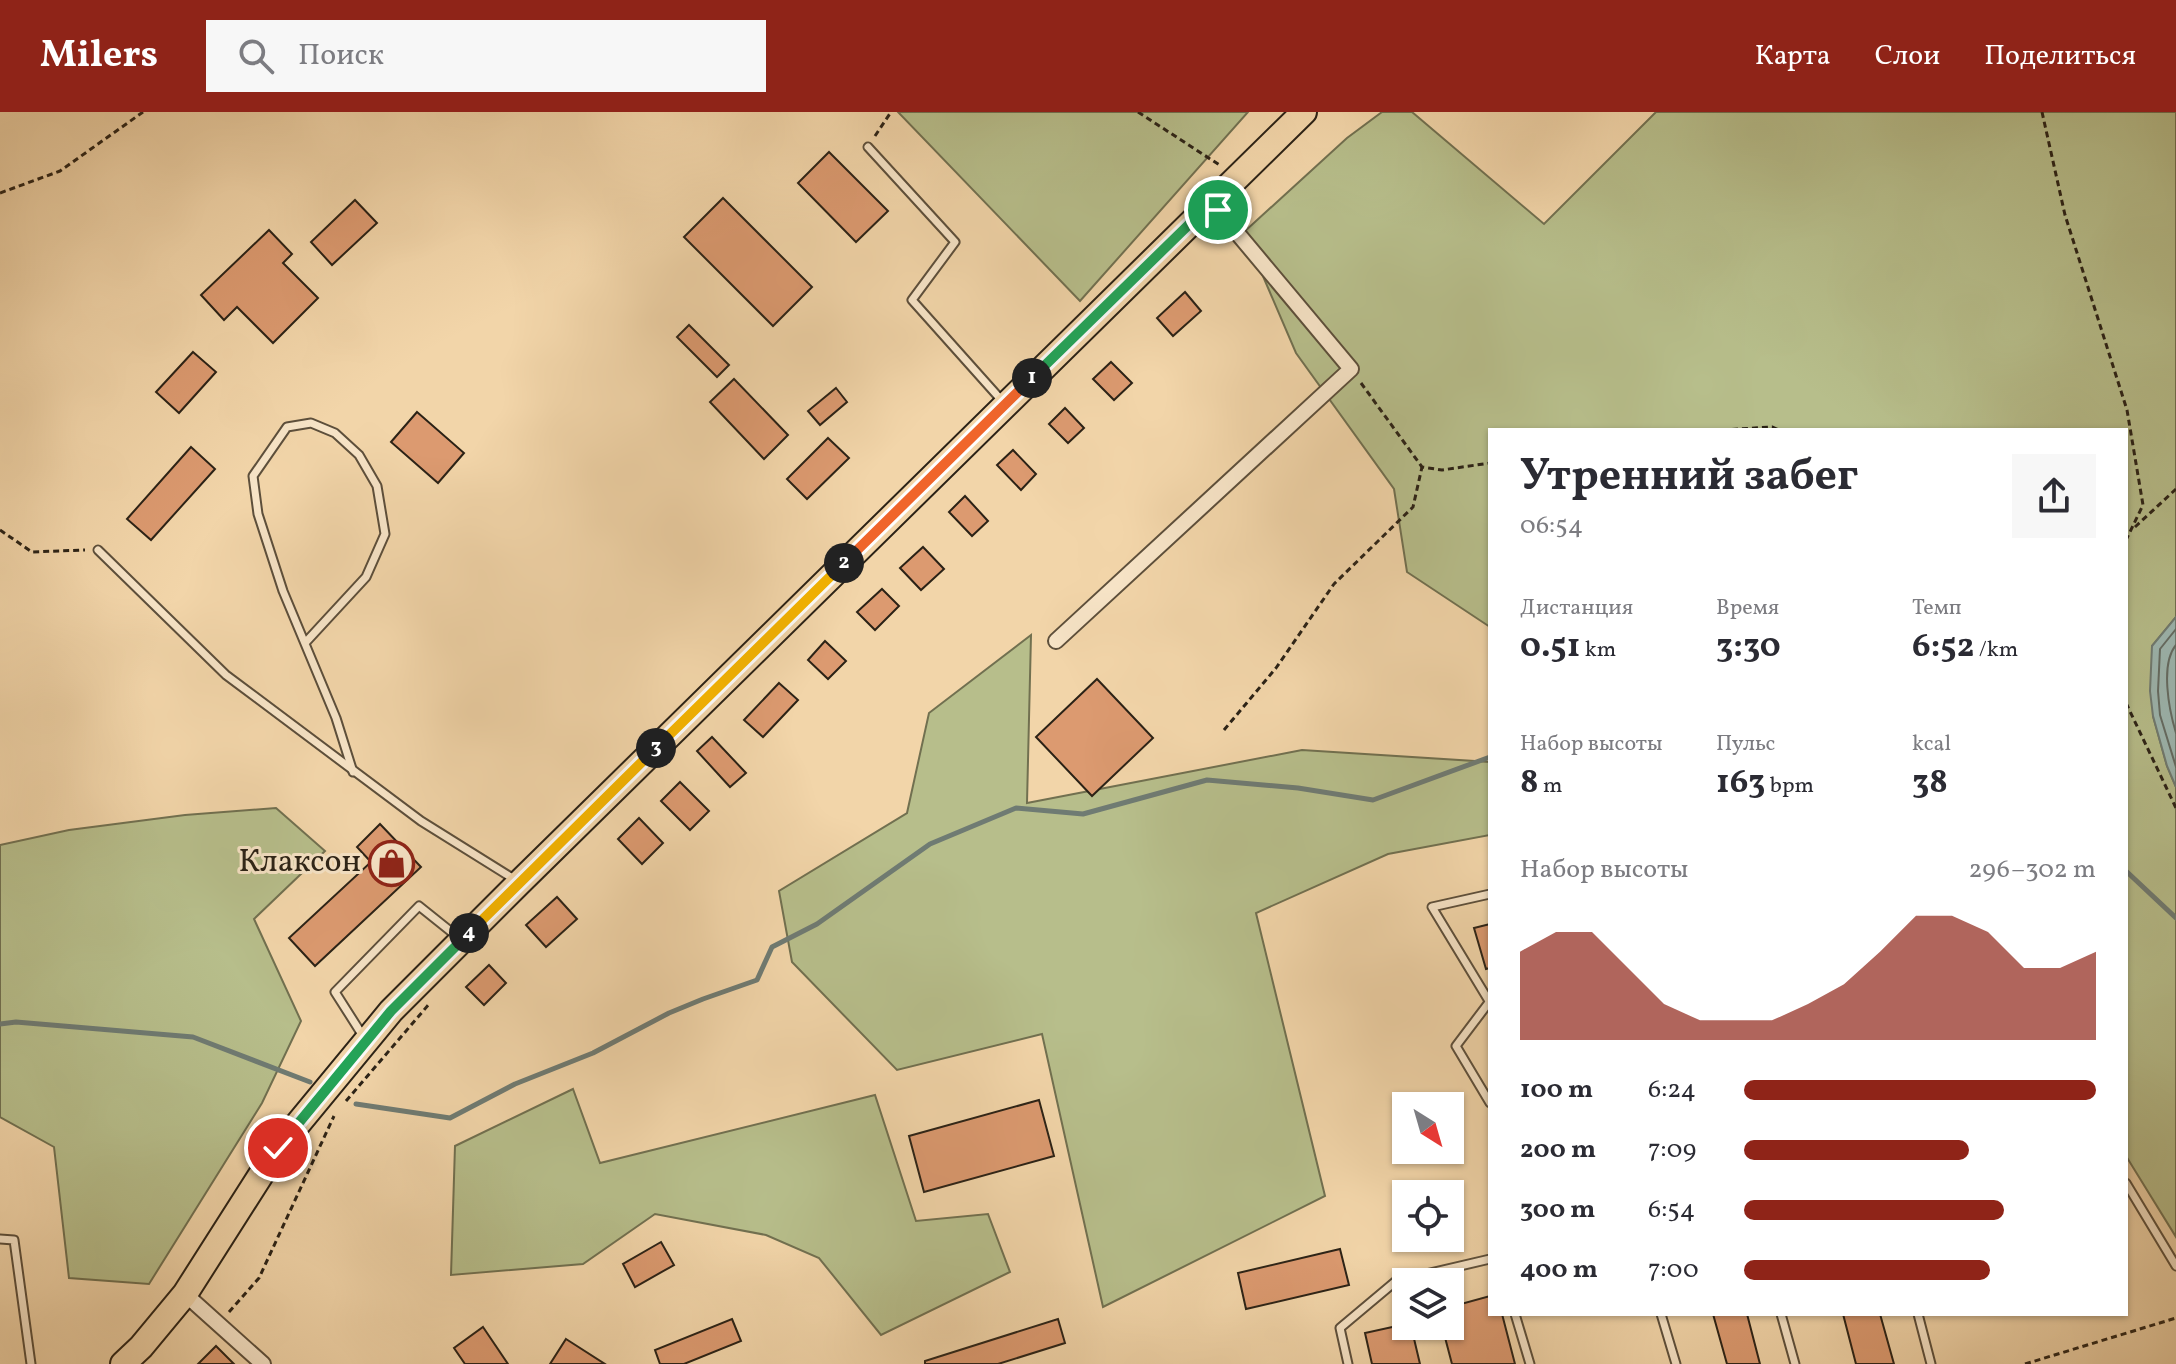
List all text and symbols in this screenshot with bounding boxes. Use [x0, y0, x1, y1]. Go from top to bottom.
search box [206, 20, 766, 92]
text: Milers [40, 30, 158, 83]
icon: search [234, 34, 278, 78]
text: Поиск [298, 35, 384, 77]
text: Карта [1755, 37, 1831, 76]
text: Слои [1875, 37, 1940, 76]
text: Поделиться [1984, 37, 2136, 76]
pin [1184, 176, 1252, 244]
icon: arrive [1196, 188, 1240, 232]
pin: 1 [1012, 358, 1052, 398]
text: 1 [1028, 362, 1036, 393]
text: Утренний забег [1520, 447, 1858, 508]
button: share [2012, 454, 2096, 538]
text: 06:54 [1520, 508, 1583, 544]
pin: 2 [824, 543, 864, 583]
text: 2 [838, 547, 850, 578]
text: Дистанция [1520, 593, 1633, 624]
text: Время [1716, 593, 1779, 624]
text: Темп [1912, 593, 1962, 624]
text: 0.51 [1520, 624, 1580, 671]
text: 3:30 [1716, 624, 1781, 671]
text: 6:52 [1912, 624, 1974, 671]
text: km [1580, 635, 1616, 666]
text: /km [1974, 635, 2018, 666]
pin: 3 [636, 728, 676, 768]
text: Набор высоты [1520, 729, 1663, 760]
text: Пульс [1716, 729, 1775, 760]
text: kcal [1912, 729, 1951, 760]
text: 3 [650, 732, 662, 763]
text: 8 [1520, 760, 1539, 807]
text: 163 [1716, 760, 1765, 807]
text: 38 [1912, 760, 1948, 807]
text: m [1539, 771, 1562, 802]
text: bpm [1765, 771, 1814, 802]
shop icon: Клаксон [368, 839, 416, 887]
place label: Клаксон [239, 841, 361, 885]
text: Набор высоты [1520, 852, 1688, 888]
text: 296–302 m [1968, 852, 2096, 888]
pin: 4 [449, 913, 489, 953]
text: 4 [462, 917, 476, 948]
text: 100 m [1520, 1072, 1593, 1108]
text: 6:24 [1648, 1072, 1696, 1108]
north arrow [1392, 1092, 1464, 1164]
map controls [1392, 1092, 1464, 1340]
pin [244, 1114, 312, 1182]
icon: check [256, 1126, 300, 1170]
text: 200 m [1520, 1132, 1596, 1168]
text: 7:09 [1648, 1132, 1696, 1168]
button: locate [1392, 1180, 1464, 1252]
text: 300 m [1520, 1192, 1596, 1228]
text: 6:54 [1648, 1192, 1695, 1228]
text: 400 m [1520, 1252, 1598, 1288]
text: 7:00 [1648, 1252, 1699, 1288]
button: layers [1392, 1268, 1464, 1340]

